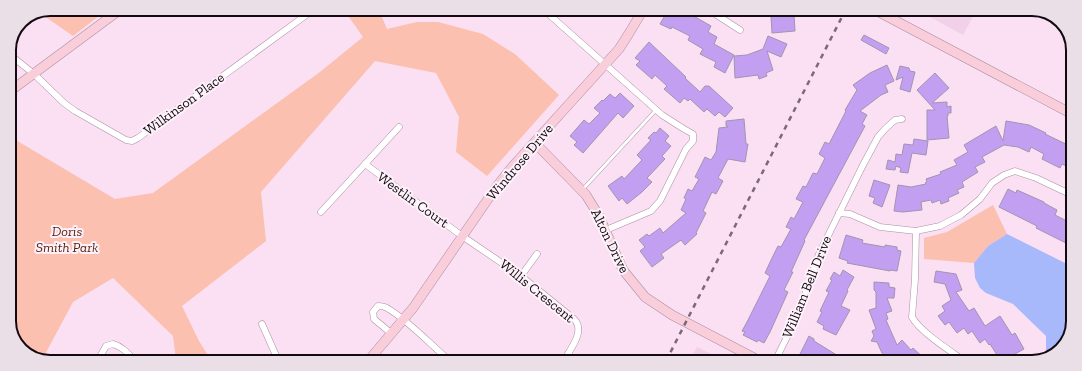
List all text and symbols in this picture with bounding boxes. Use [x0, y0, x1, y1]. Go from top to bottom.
street label: Wilkinson Place [140, 69, 228, 139]
street label: Windrose Drive [483, 120, 557, 204]
street label: Westlin Court [374, 168, 453, 232]
street label: Alton Drive [587, 206, 633, 276]
park label: Doris Smith Park [36, 223, 98, 256]
street label: William Bell Drive [779, 233, 835, 341]
street label: Willis Crescent [496, 256, 578, 327]

